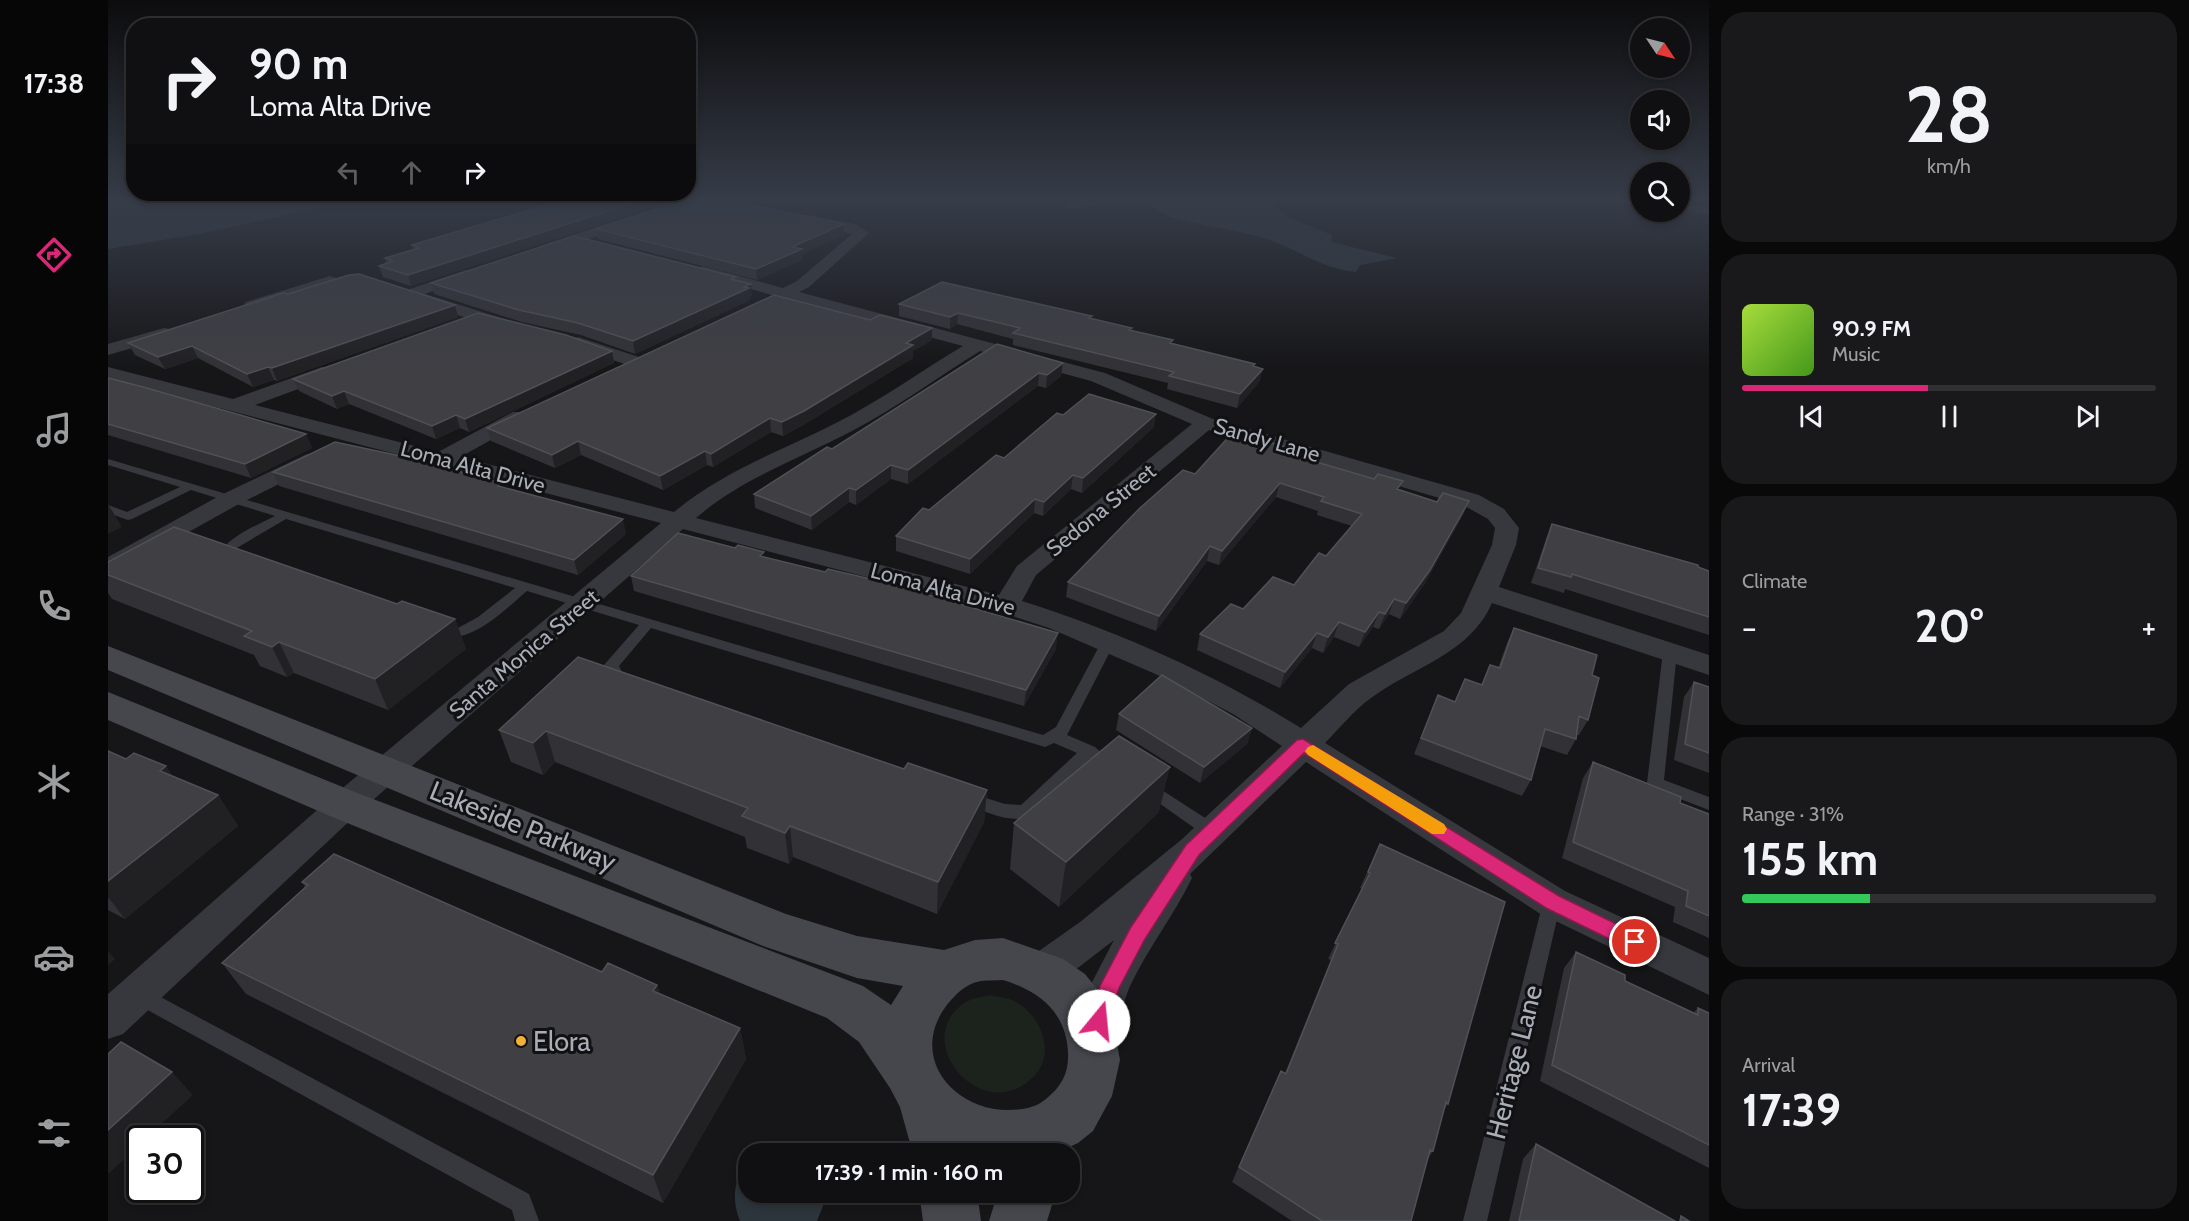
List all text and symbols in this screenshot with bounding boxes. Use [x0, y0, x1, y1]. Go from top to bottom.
north arrow [1630, 18, 1690, 78]
map controls [1630, 18, 1690, 222]
text: 90 m [249, 38, 348, 90]
icon: right [150, 42, 228, 120]
text: 17:38 [24, 67, 84, 100]
text: 28 [1905, 67, 1993, 162]
text: Loma Alta Drive [249, 90, 431, 123]
button: sound [1630, 90, 1690, 150]
text: km/h [1927, 154, 1971, 178]
icon: left [332, 156, 365, 189]
icon: ahead [395, 156, 428, 189]
icon: right [458, 156, 491, 189]
button: search [1630, 162, 1690, 222]
icon: directions [33, 234, 75, 276]
text: 90.9 FM [1832, 315, 1911, 342]
text: Music [1832, 342, 1880, 366]
icon: previous [1795, 400, 1828, 433]
icon: pause [1933, 400, 1966, 433]
icon: next [2071, 400, 2104, 433]
icon: music [33, 409, 75, 451]
street label: Sandy Lane [1211, 412, 1323, 468]
street label: Loma Alta Drive [398, 435, 548, 499]
street label: Sedona Street [1041, 457, 1162, 562]
street label: Loma Alta Drive [868, 557, 1018, 621]
text: Climate [1742, 569, 1807, 593]
street label: Santa Monica Street [444, 583, 605, 724]
icon: phone [33, 585, 75, 627]
text: 20° [1915, 599, 1983, 653]
text: − [1742, 607, 1757, 647]
text: + [2141, 607, 2156, 647]
icon: climate [33, 761, 75, 803]
street label: Lakeside Parkway [425, 774, 621, 878]
text: Range · 31% [1742, 802, 1844, 826]
text: 155 km [1742, 832, 1878, 886]
pin [1609, 916, 1660, 967]
icon: arrive [1618, 925, 1651, 958]
icon: car [33, 936, 75, 978]
street label: Heritage Lane [1479, 981, 1549, 1142]
position arrow [1067, 989, 1131, 1053]
place label: Elora [533, 1025, 590, 1058]
marker: Elora [514, 1034, 528, 1048]
text: Arrival [1742, 1053, 1795, 1077]
text: 17:39 [1742, 1083, 1841, 1137]
icon: filters [33, 1112, 75, 1154]
speed limit sign: 30 [126, 1125, 204, 1203]
text: 17:39 · 1 min · 160 m [815, 1159, 1003, 1186]

